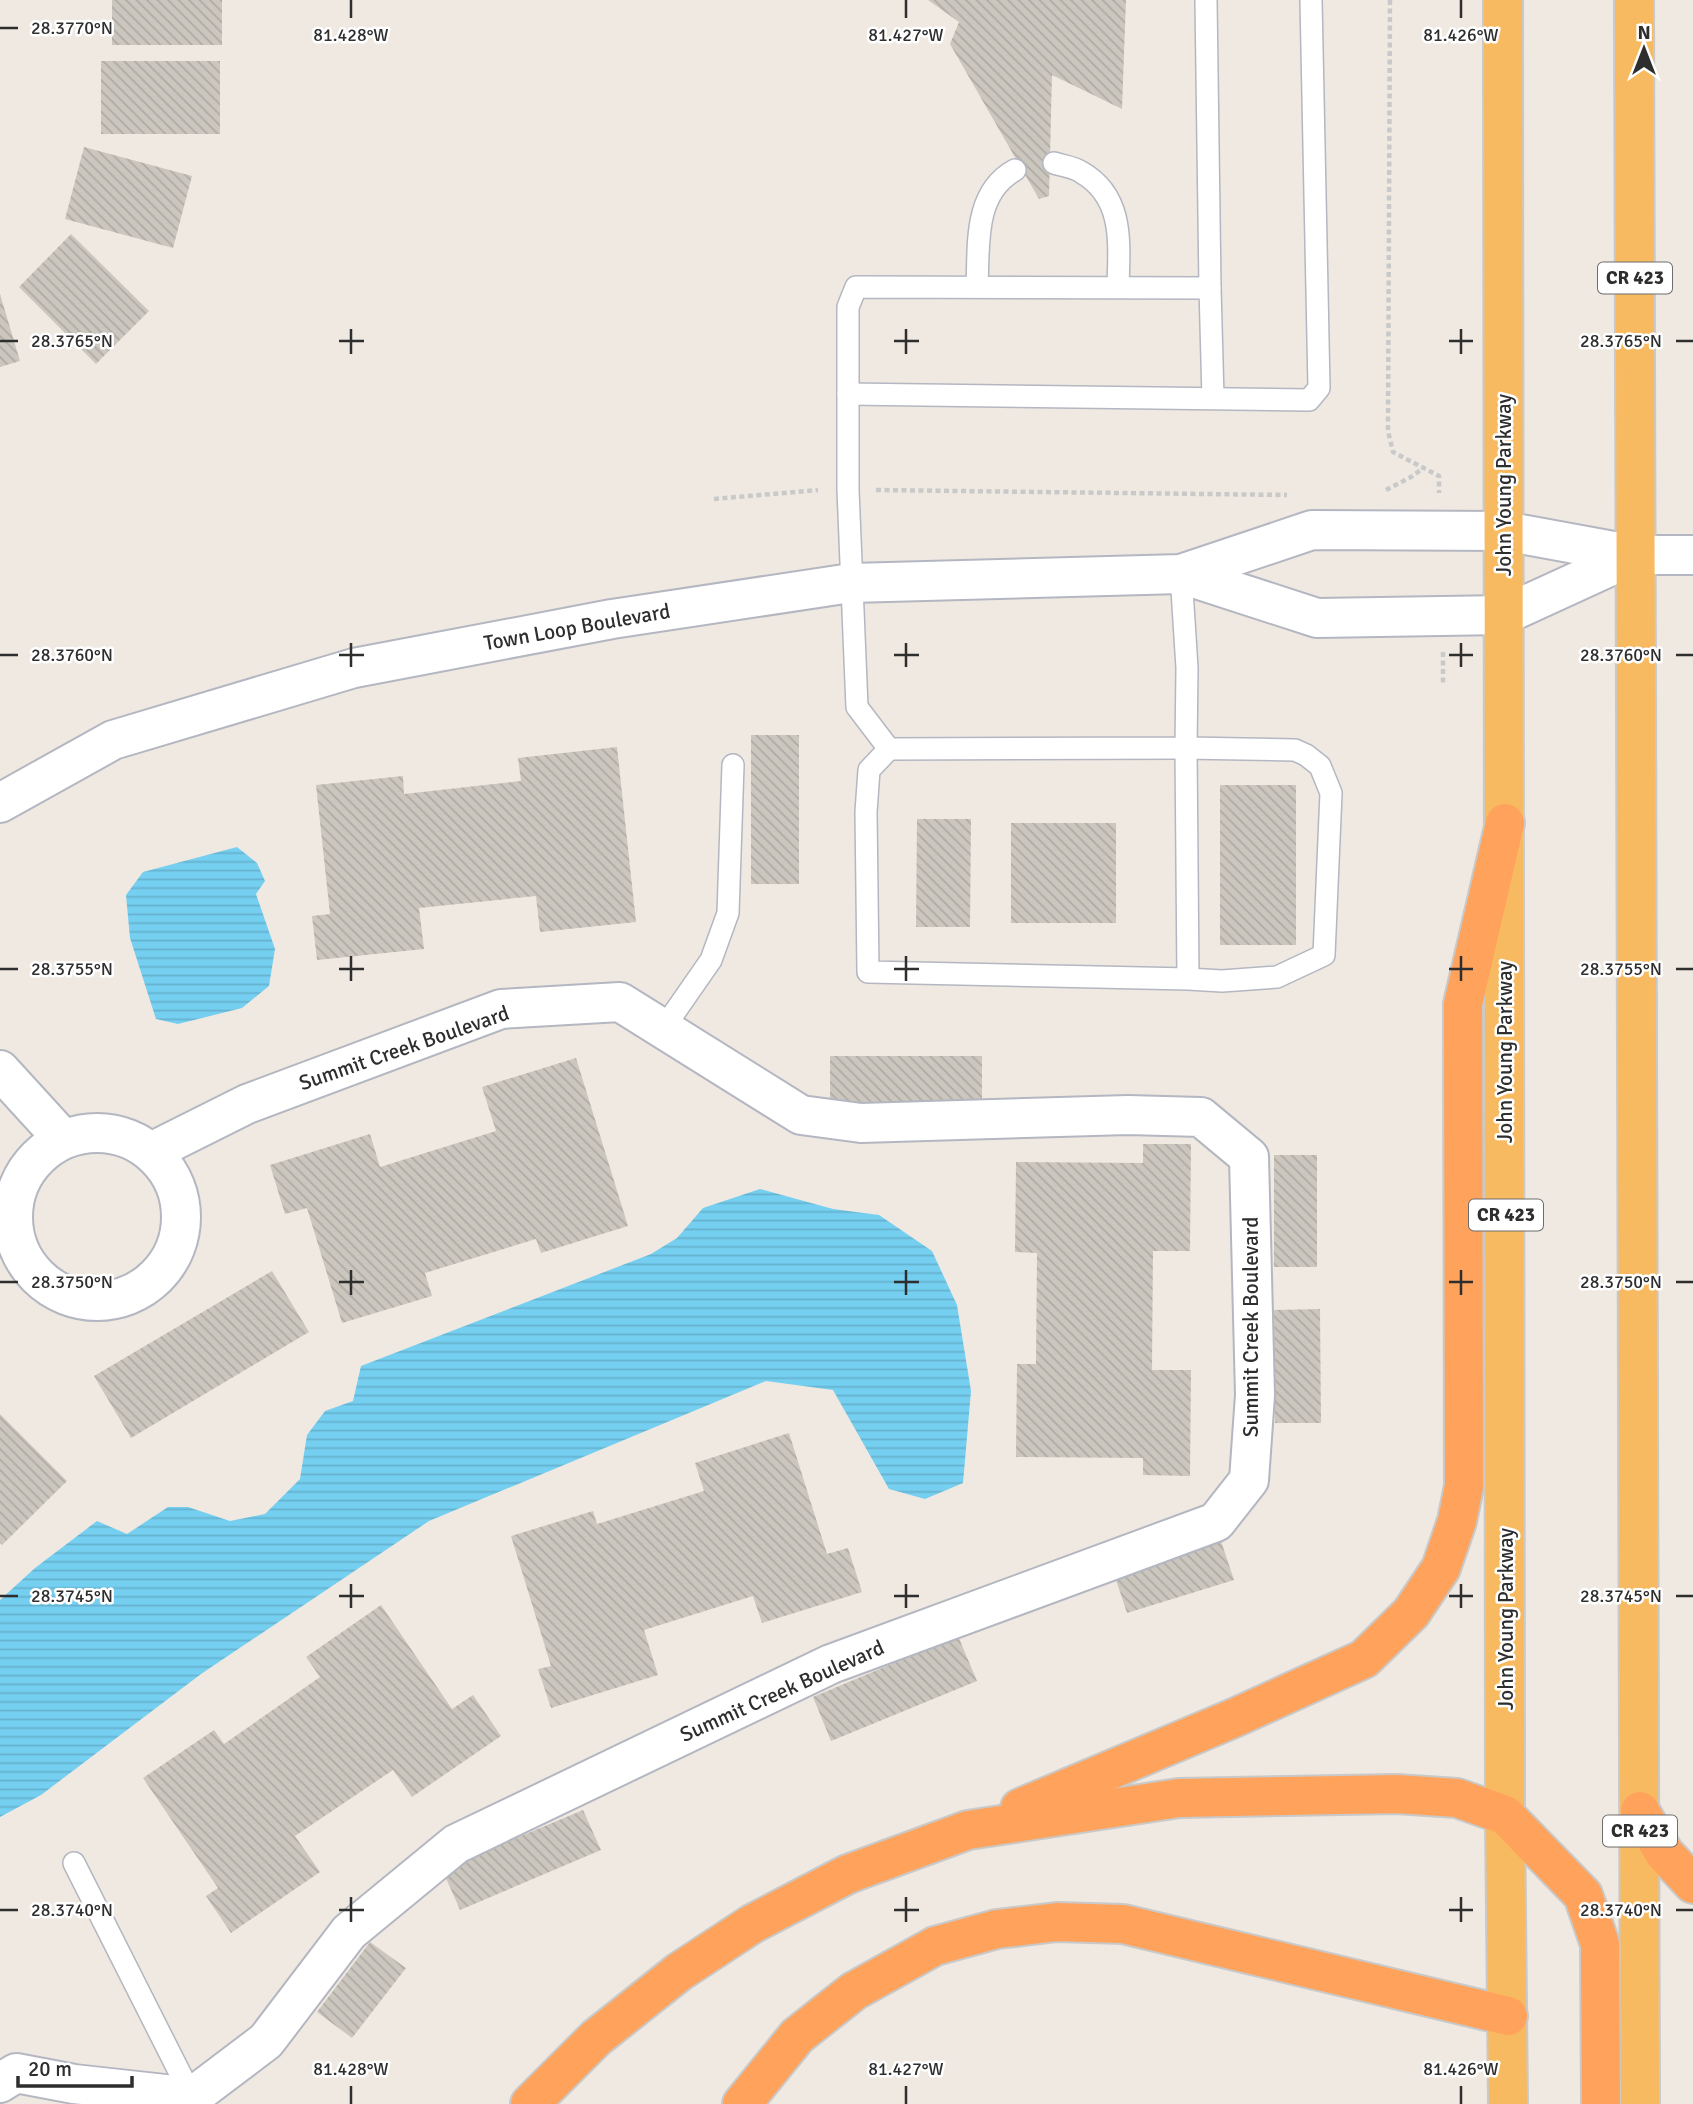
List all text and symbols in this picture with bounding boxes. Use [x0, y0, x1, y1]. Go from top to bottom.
north arrow [1609, 14, 1679, 84]
text: 28.3770°N [31, 17, 113, 39]
text: N [1637, 21, 1651, 45]
text: 81.428°W [313, 24, 389, 46]
text: 81.427°W [868, 24, 944, 46]
text: 81.426°W [1423, 24, 1499, 46]
road number: CR 423 [1598, 262, 1672, 294]
text: 28.3765°N [31, 330, 113, 352]
text: 28.3765°N [1580, 330, 1662, 352]
street label: John Young Parkway [1491, 394, 1517, 576]
street label: Town Loop Boulevard [482, 598, 672, 656]
text: 28.3760°N [31, 644, 113, 666]
text: 28.3760°N [1580, 644, 1662, 666]
text: 28.3755°N [31, 958, 113, 980]
text: 28.3755°N [1580, 958, 1662, 980]
street label: John Young Parkway [1492, 961, 1518, 1143]
street label: Summit Creek Boulevard [295, 1000, 513, 1096]
road number: CR 423 [1469, 1200, 1543, 1231]
street label: Summit Creek Boulevard [1238, 1217, 1264, 1437]
text: 28.3750°N [31, 1271, 113, 1293]
text: 28.3750°N [1580, 1271, 1662, 1293]
street label: John Young Parkway [1493, 1528, 1519, 1710]
text: 28.3745°N [31, 1585, 113, 1607]
text: 28.3745°N [1580, 1585, 1662, 1607]
street label: Summit Creek Boulevard [676, 1634, 888, 1748]
road number: CR 423 [1603, 1815, 1677, 1846]
text: 28.3740°N [31, 1899, 113, 1921]
text: 28.3740°N [1580, 1899, 1662, 1921]
scale bar [18, 2044, 131, 2088]
text: 20 m [28, 2056, 72, 2082]
text: 81.428°W [313, 2058, 389, 2080]
text: 81.427°W [868, 2058, 944, 2080]
text: 81.426°W [1423, 2058, 1499, 2080]

